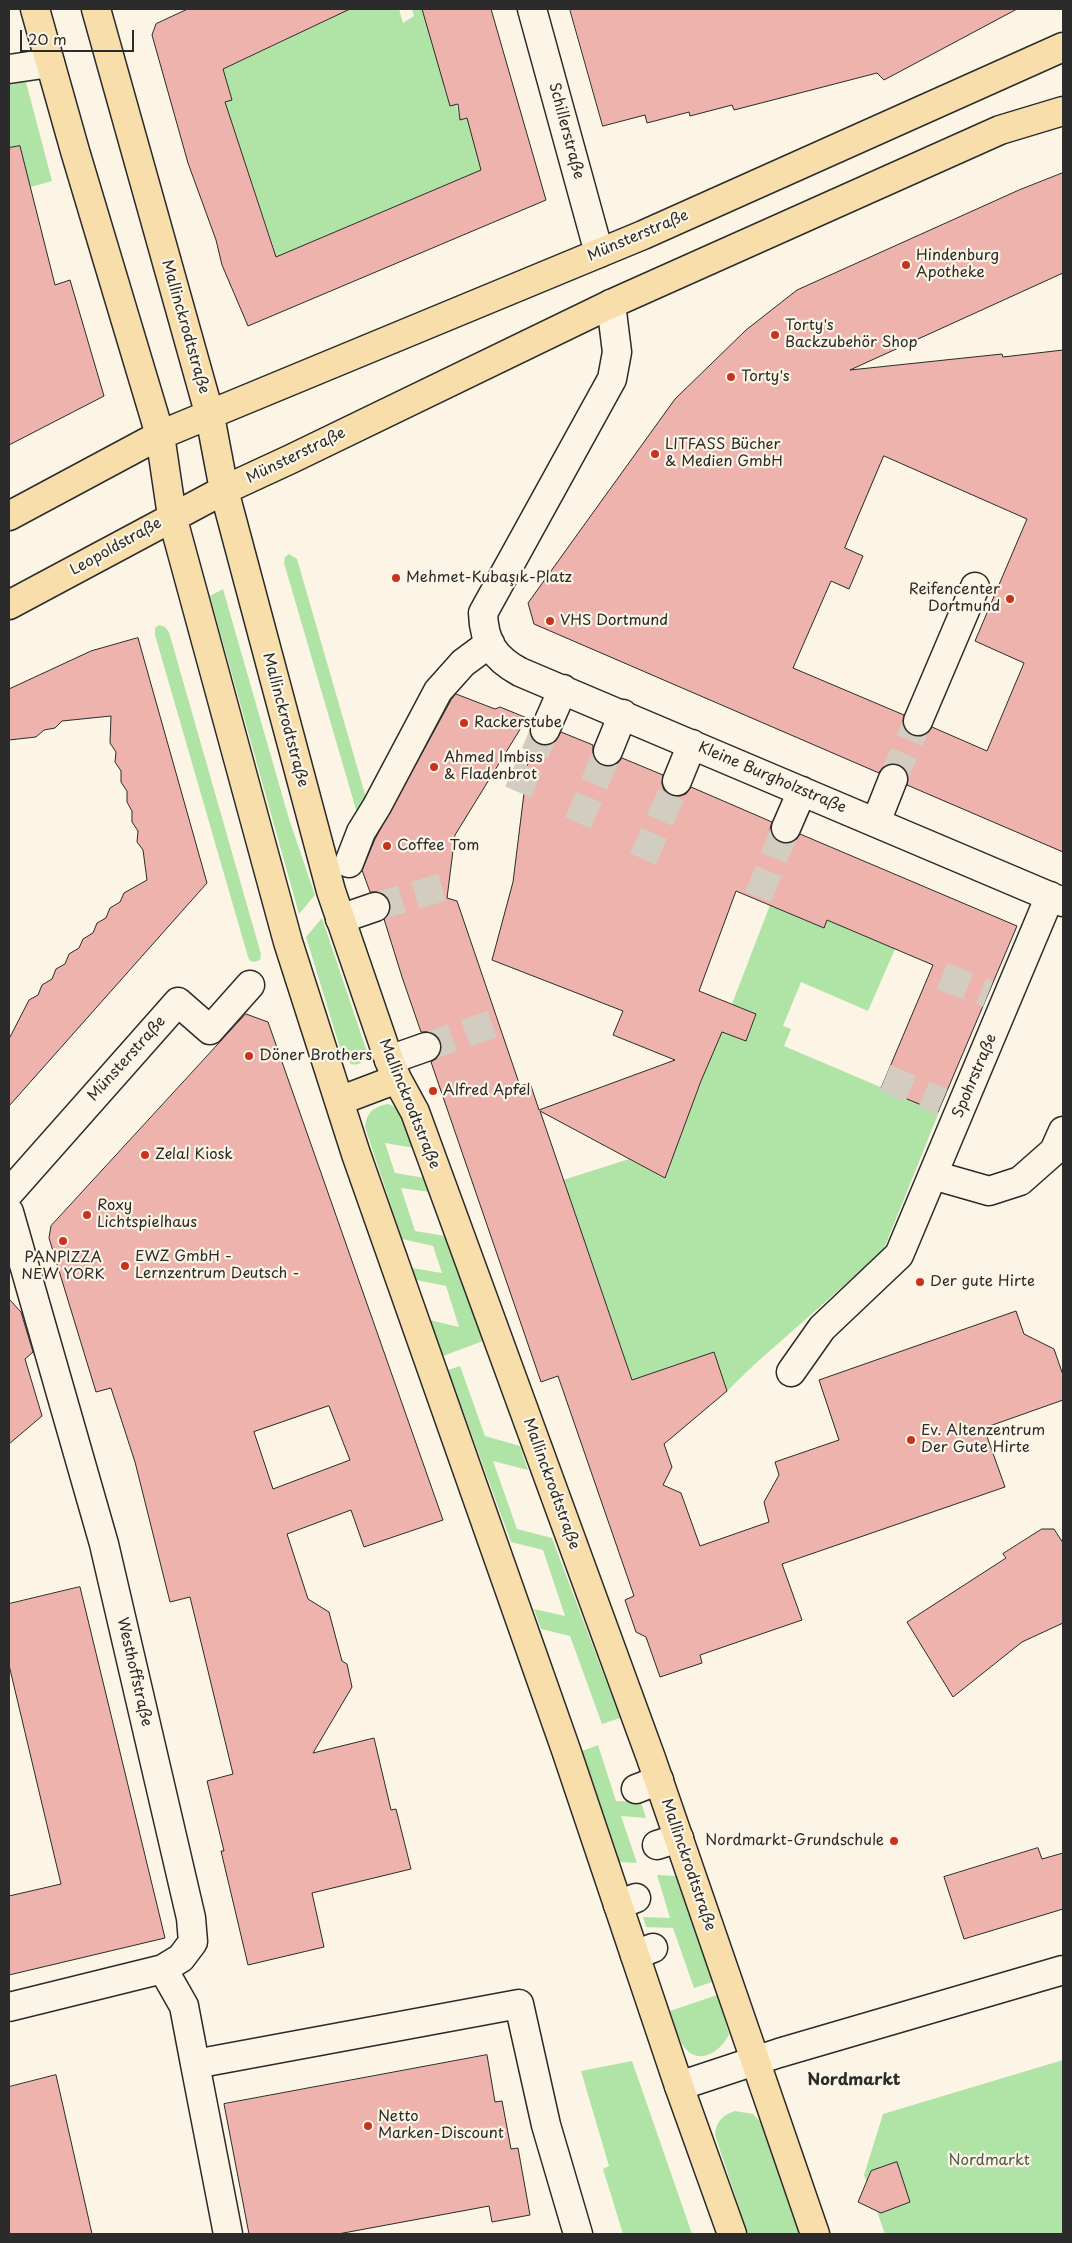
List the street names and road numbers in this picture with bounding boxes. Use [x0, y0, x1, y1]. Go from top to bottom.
street label: Schillerstraße [544, 81, 588, 181]
street label: Münsterstraße [585, 207, 691, 265]
street label: Mallinckrodtstraße [157, 258, 213, 396]
street label: Münsterstraße [244, 424, 348, 488]
street label: Leopoldstraße [67, 514, 165, 580]
street label: Mallinckrodtstraße [258, 651, 312, 789]
street label: Kleine Burgholzstraße [695, 739, 849, 817]
street label: Münsterstraße [84, 1013, 170, 1105]
street label: Spohrstraße [949, 1031, 1001, 1121]
street label: Mallinckrodtstraße [375, 1036, 443, 1172]
street label: Mallinckrodtstraße [519, 1416, 583, 1552]
street label: Westhoffstraße [113, 1616, 155, 1728]
street label: Mallinckrodtstraße [657, 1797, 719, 1933]

